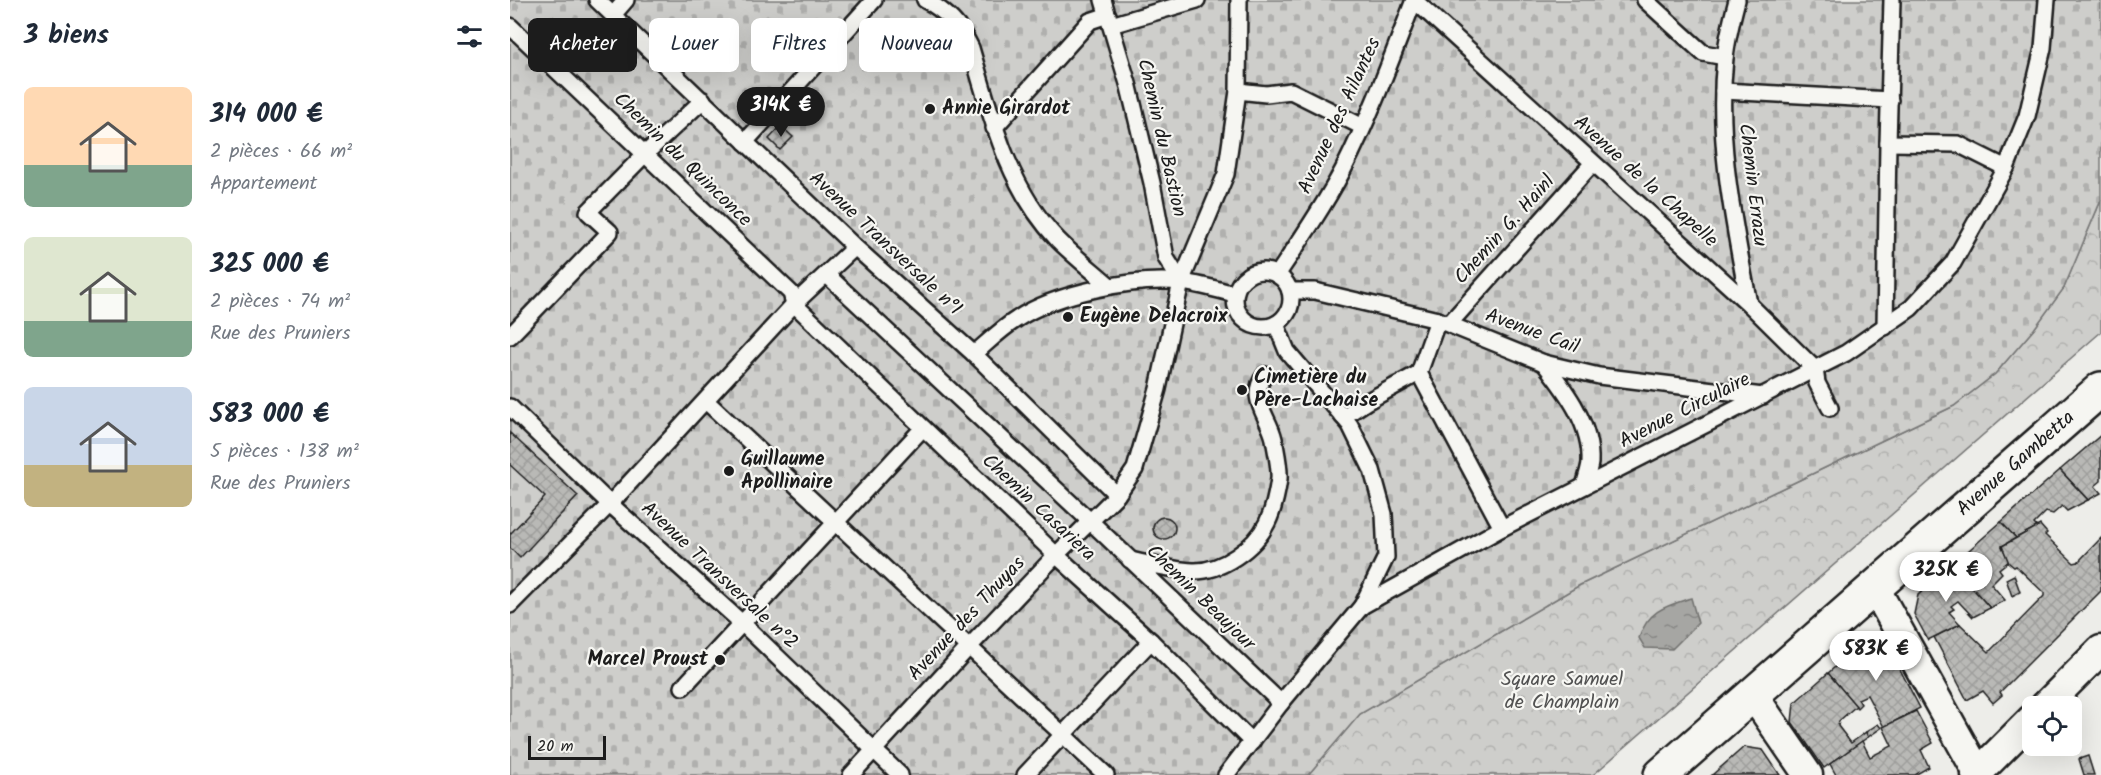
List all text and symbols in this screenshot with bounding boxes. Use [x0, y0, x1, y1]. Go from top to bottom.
text: 3 biens [24, 15, 109, 57]
chip: Acheter [528, 18, 637, 72]
chip: Louer [649, 18, 739, 72]
chip: Filtres [751, 18, 847, 72]
chip: Nouveau [859, 18, 974, 72]
icon: filters [453, 20, 486, 53]
street label: Avenue des Ailantes [1290, 32, 1391, 200]
street label: Chemin du Bastion [1127, 56, 1195, 220]
street label: Chemin du Quinconce [605, 85, 759, 235]
pin: 314K € [732, 87, 830, 138]
text: 314K € [751, 90, 811, 122]
place label: Annie Girardot [942, 93, 1071, 125]
text: 314 000 € [210, 94, 323, 136]
marker: Annie Girardot [923, 102, 937, 116]
street label: Avenue de la Chapelle [1565, 108, 1725, 256]
icon: home [72, 111, 144, 183]
street label: Chemin Errazu [1729, 122, 1775, 249]
text: 2 pièces · 66 m² [210, 136, 352, 168]
street label: Avenue Transversale n°1 [801, 164, 969, 324]
text: Appartement [210, 168, 317, 200]
street label: Chemin G. Hainl [1447, 168, 1564, 292]
text: 325 000 € [210, 244, 329, 286]
icon: home [72, 261, 144, 333]
text: 2 pièces · 74 m² [210, 286, 350, 318]
street label: Avenue Cail [1481, 300, 1584, 364]
place label: Eugène Delacroix [1080, 301, 1228, 333]
marker: Eugène Delacroix [1061, 310, 1075, 324]
text: Rue des Pruniers [210, 318, 351, 350]
place label: Cimetière du Père-Lachaise [1254, 362, 1379, 417]
street label: Avenue Circulaire [1614, 364, 1756, 458]
marker: Cimetière du Père-Lachaise [1235, 383, 1249, 397]
text: 583 000 € [210, 394, 329, 436]
street label: Avenue Gambetta [1949, 403, 2083, 525]
icon: home [72, 411, 144, 483]
text: 5 pièces · 138 m² [210, 436, 359, 468]
place label: Guillaume Apollinaire [741, 444, 833, 499]
street label: Chemin Casariera [973, 446, 1103, 570]
marker: Guillaume Apollinaire [722, 464, 736, 478]
text: Rue des Pruniers [210, 468, 351, 500]
street label: Avenue Transversale n°2 [633, 494, 805, 658]
street label: Chemin Beaujour [1138, 537, 1263, 660]
street label: Avenue des Thuyas [900, 549, 1034, 689]
pin: 325K € [1897, 552, 1995, 603]
text: 325K € [1913, 555, 1979, 587]
pin: 583K € [1827, 631, 1925, 682]
text: 583K € [1843, 634, 1909, 666]
place label: Marcel Proust [587, 644, 709, 676]
marker: Marcel Proust [713, 653, 727, 667]
park label: Square Samuel de Champlain [1501, 664, 1623, 719]
map controls [2022, 696, 2082, 756]
button: locate [2022, 696, 2082, 756]
scale bar [528, 733, 606, 760]
text: 20 m [537, 734, 573, 759]

